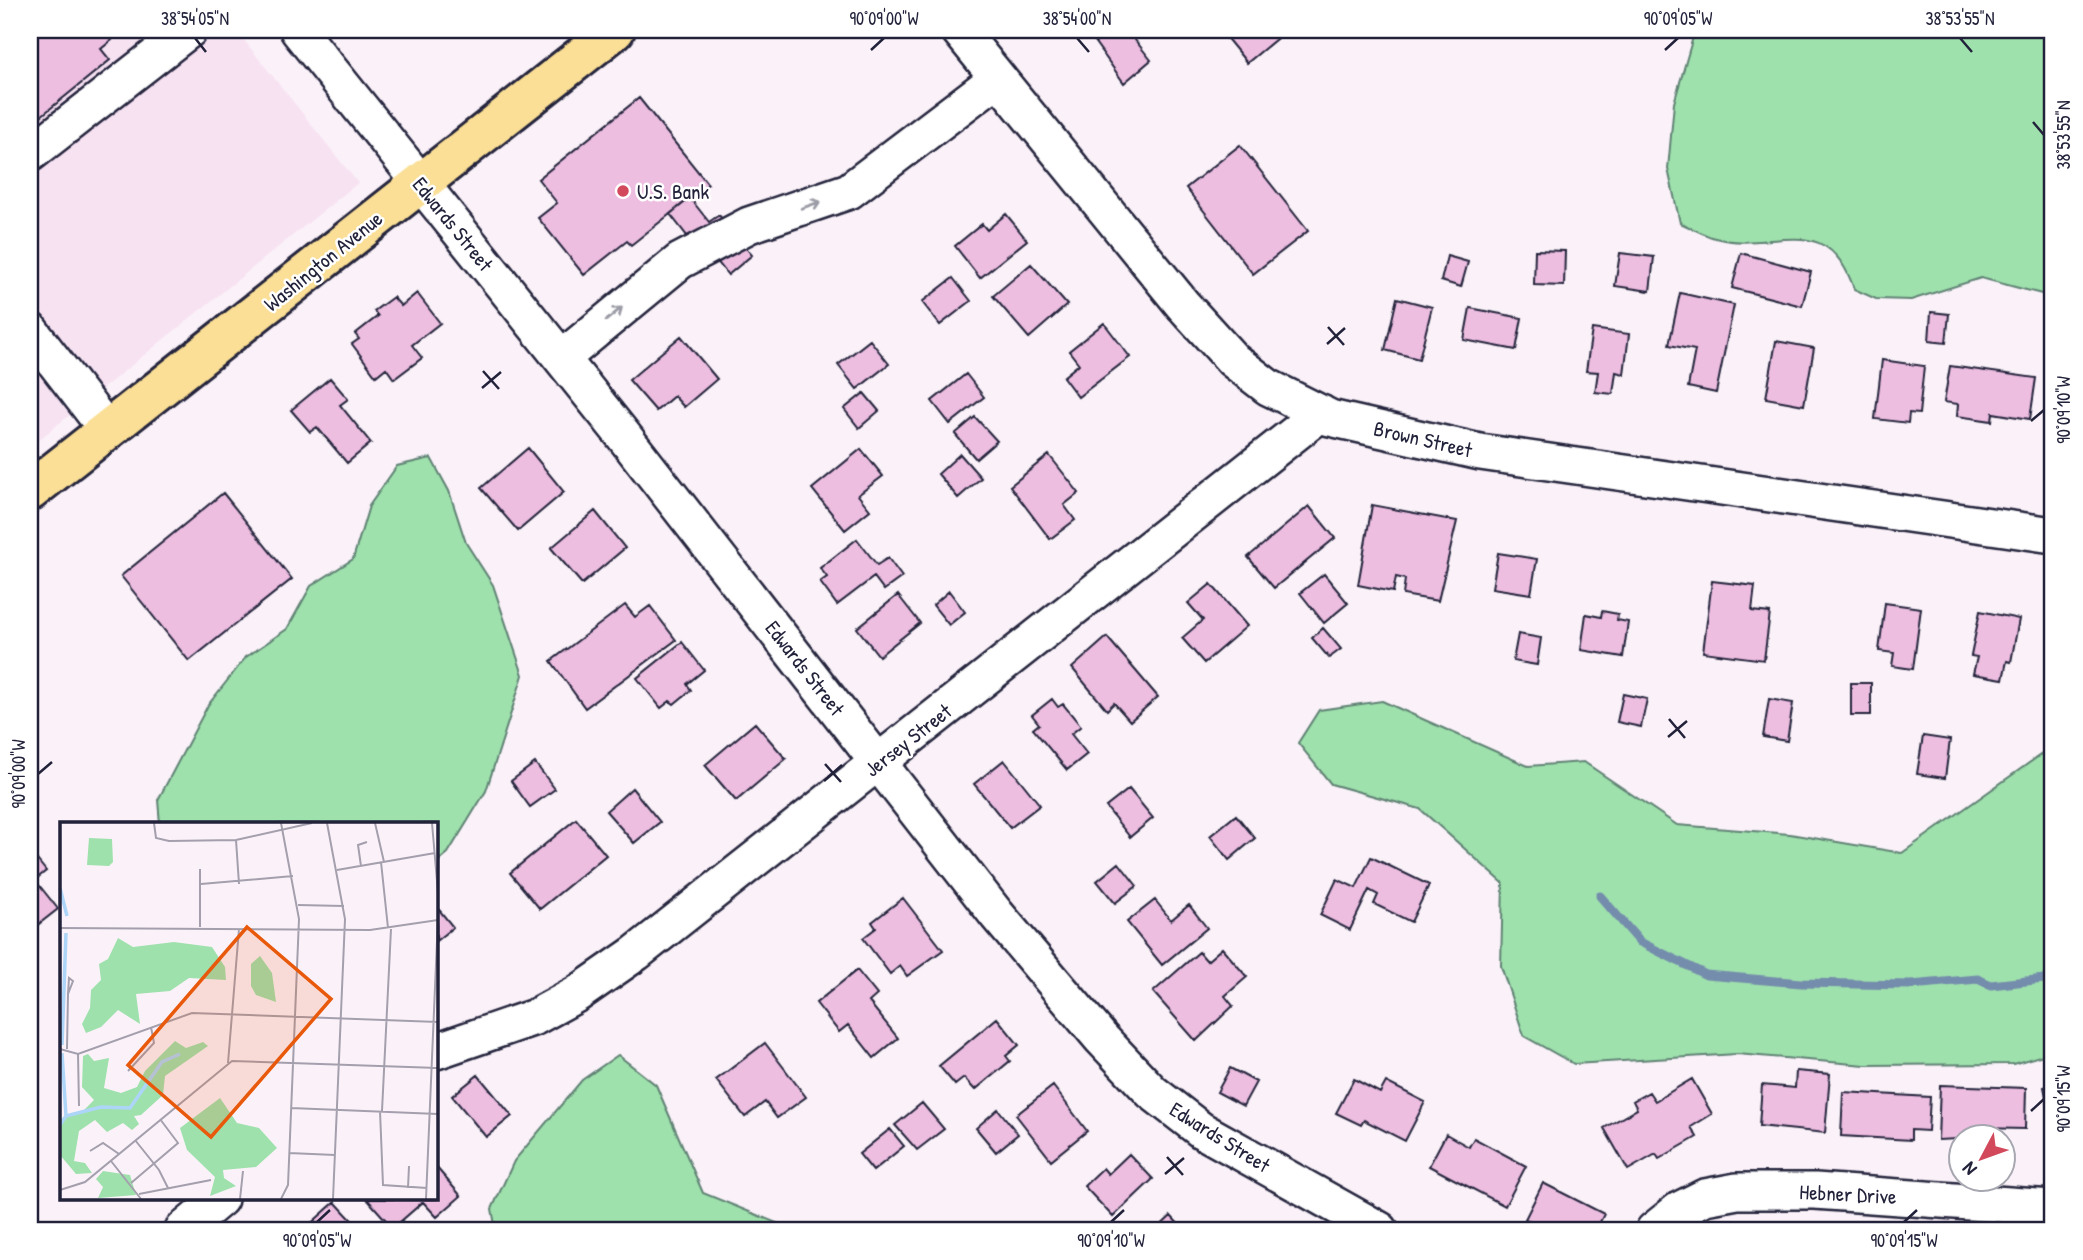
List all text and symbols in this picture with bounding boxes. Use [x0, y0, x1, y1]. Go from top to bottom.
text: 38°54'05"N [161, 6, 229, 31]
text: 90°09'00"W [849, 6, 919, 31]
text: 38°54'00"N [1043, 6, 1111, 31]
text: 90°09'05"W [1644, 6, 1712, 31]
text: 38°53'55"N [1926, 6, 1994, 31]
text: 38°53'55"N [2051, 101, 2076, 169]
street label: Edwards Street [406, 171, 500, 278]
place label: U.S. Bank [637, 177, 709, 206]
marker: U.S. Bank [615, 183, 631, 199]
one-way arrow [799, 198, 821, 210]
street label: Washington Avenue [258, 204, 388, 318]
one-way arrow [605, 307, 623, 322]
text: 90°09'10"W [2051, 376, 2076, 444]
street label: Brown Street [1371, 414, 1476, 465]
street label: Edwards Street [759, 614, 852, 722]
street label: Jersey Street [858, 696, 958, 783]
text: 90°09'00"W [6, 739, 31, 809]
inset map [60, 822, 438, 1200]
text: 90°09'15"W [2051, 1065, 2076, 1133]
street label: Edwards Street [1164, 1095, 1276, 1180]
north arrow [1946, 1124, 2016, 1194]
text: N [1956, 1157, 1982, 1181]
street label: Hebner Drive [1799, 1177, 1897, 1211]
text: 90°09'05"W [283, 1228, 351, 1253]
text: 90°09'10"W [1077, 1228, 1145, 1253]
text: 90°09'15"W [1870, 1228, 1938, 1253]

